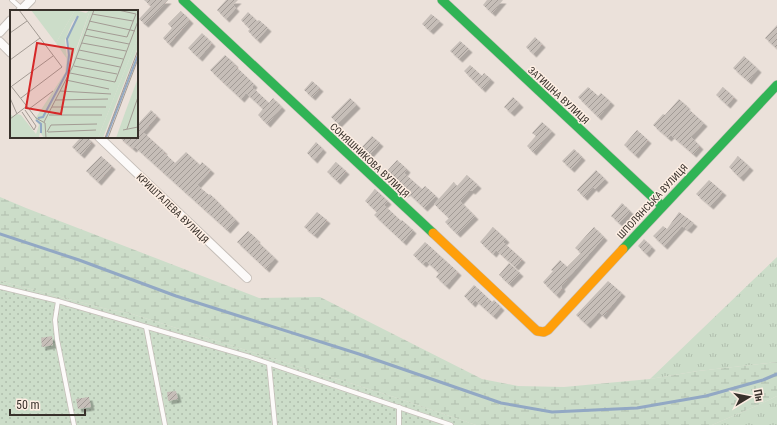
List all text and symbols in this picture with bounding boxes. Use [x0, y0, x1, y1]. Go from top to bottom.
inset map [10, 10, 138, 138]
street label: ЗАТИШНА ВУЛИЦЯ [526, 64, 591, 126]
street label: СОНЯШНИКОВА ВУЛИЦЯ [328, 121, 411, 200]
street label: ШПОЛЯНСЬКА ВУЛИЦЯ [615, 162, 690, 241]
street label: КРИШТАЛЕВА ВУЛИЦЯ [134, 171, 211, 246]
north arrow [729, 377, 769, 417]
text: Пн [751, 388, 766, 403]
scale bar [10, 391, 85, 417]
text: 50 m [16, 398, 40, 412]

